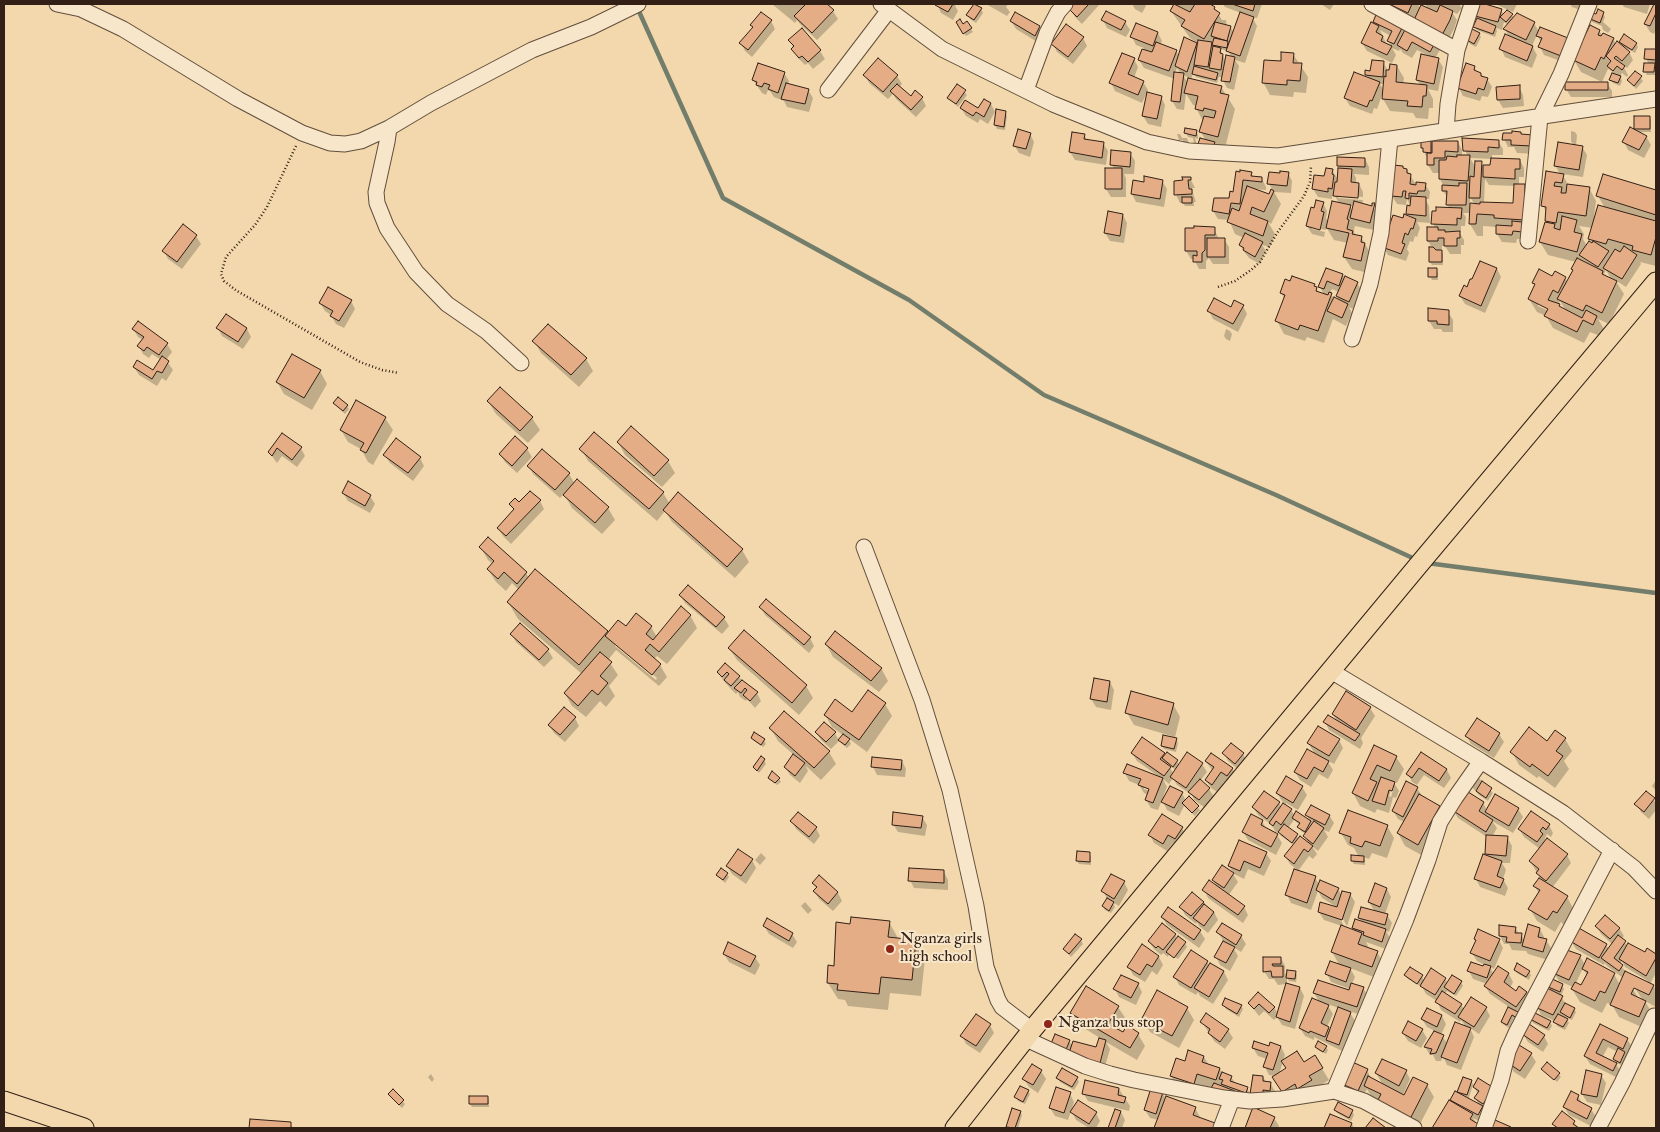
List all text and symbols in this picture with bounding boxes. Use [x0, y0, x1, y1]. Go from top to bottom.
place label: Nganza girls high school [900, 930, 982, 968]
marker: Nganza girls high school [884, 943, 896, 955]
place label: Nganza bus stop [1058, 1014, 1164, 1034]
marker: Nganza bus stop [1042, 1018, 1054, 1030]

